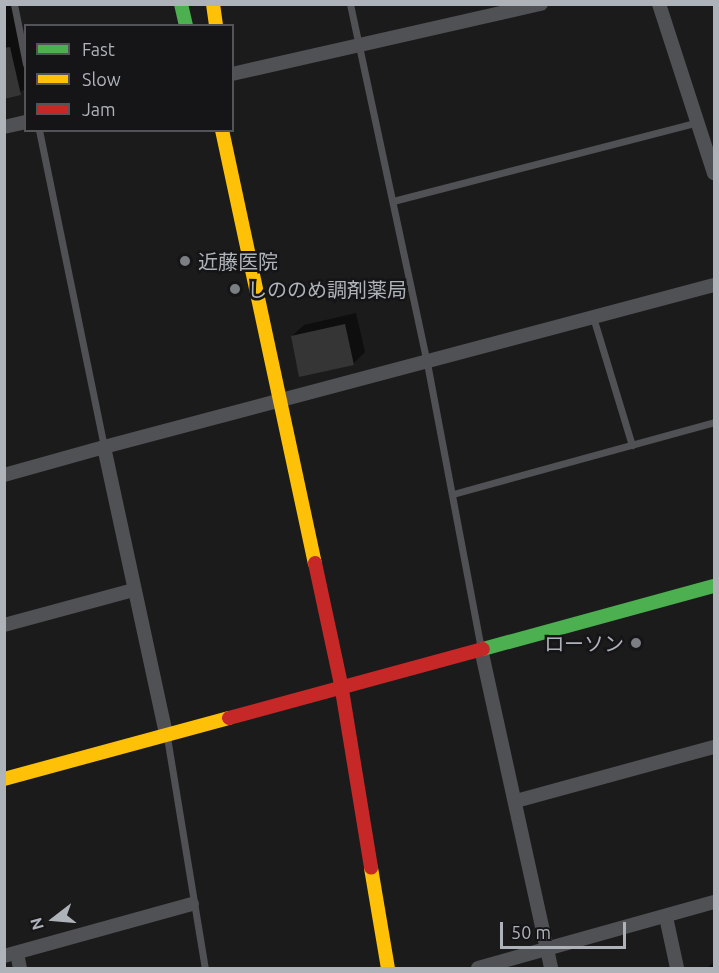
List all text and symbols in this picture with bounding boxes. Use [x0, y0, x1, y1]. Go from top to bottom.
legend [24, 24, 234, 132]
text: Fast [82, 39, 115, 59]
text: Slow [82, 69, 121, 89]
text: Jam [82, 99, 116, 119]
place label: 近藤医院 [198, 249, 278, 273]
marker: 近藤医院 [176, 252, 194, 270]
place label: しののめ調剤薬局 [247, 277, 407, 301]
marker: しののめ調剤薬局 [228, 282, 242, 296]
place label: ローソン [544, 631, 624, 655]
marker: ローソン [629, 636, 643, 650]
north arrow [24, 889, 84, 949]
scale bar [503, 910, 629, 948]
text: N [26, 916, 47, 932]
text: 50 m [511, 922, 551, 942]

